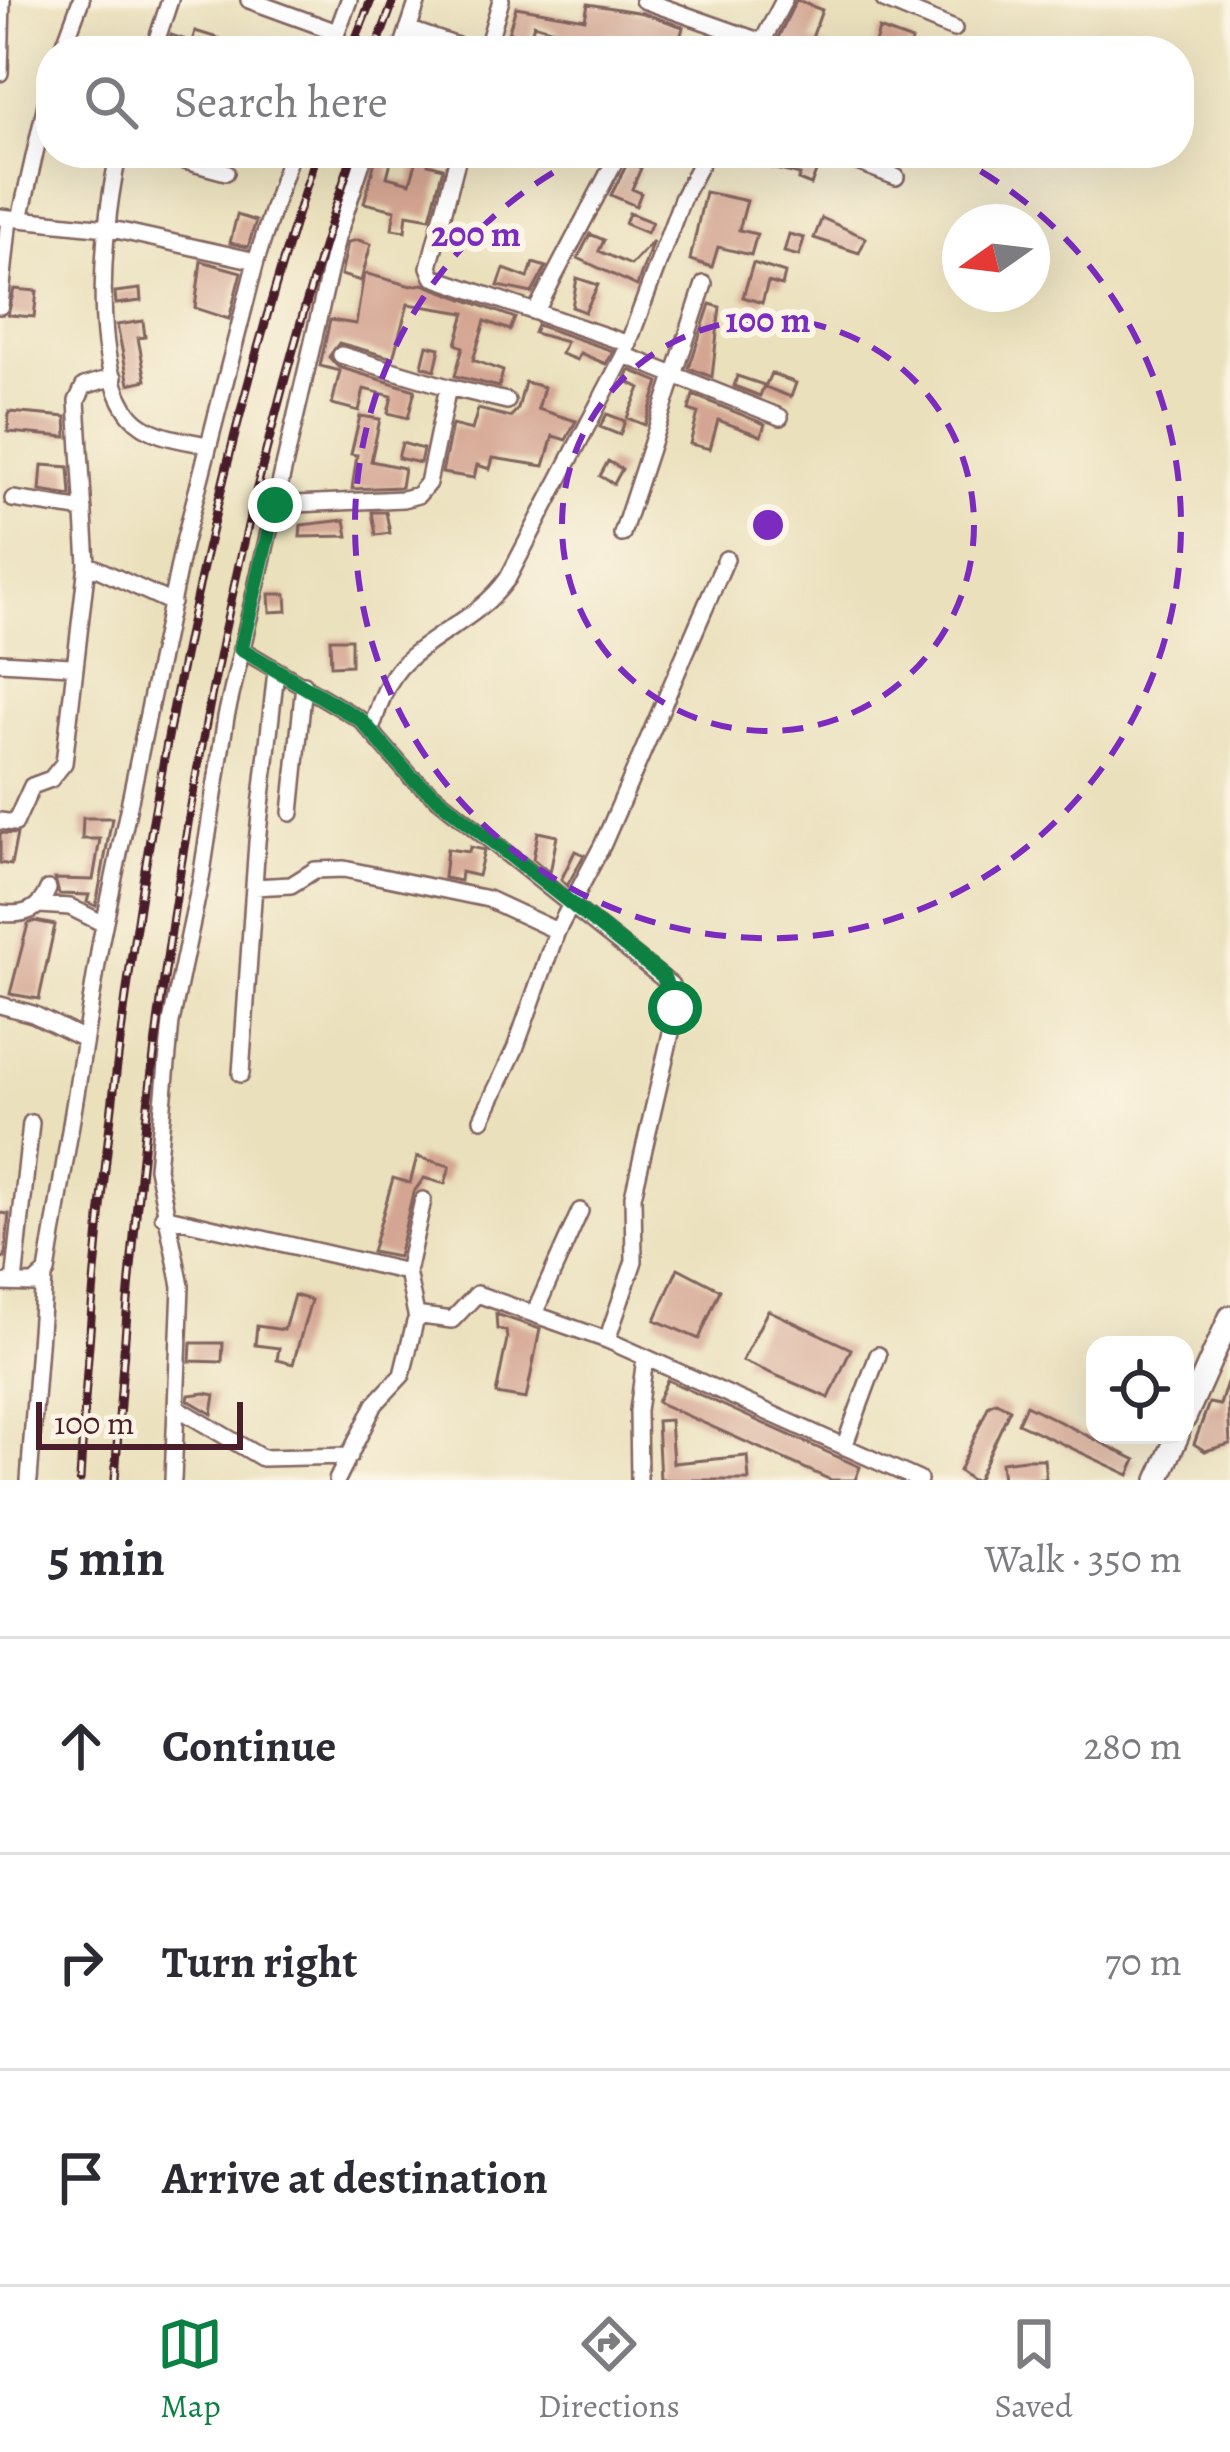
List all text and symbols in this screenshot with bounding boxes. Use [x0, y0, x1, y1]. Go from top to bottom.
search box [36, 36, 1194, 168]
icon: search [78, 69, 144, 135]
text: Search here [174, 71, 388, 133]
north arrow [942, 204, 1050, 312]
text: 200 m [431, 209, 521, 258]
text: 100 m [725, 295, 811, 344]
route end [248, 478, 302, 532]
centre of rings [747, 504, 789, 546]
route start [648, 981, 702, 1035]
map controls [1086, 1336, 1194, 1444]
button: locate [1086, 1336, 1194, 1444]
scale bar [36, 1396, 243, 1449]
text: 100 m [54, 1400, 134, 1445]
text: 5 min [48, 1523, 165, 1593]
text: Walk · 350 m [985, 1532, 1182, 1585]
icon: ahead [48, 1713, 114, 1779]
text: Continue [162, 1715, 336, 1777]
text: 280 m [1084, 1719, 1182, 1772]
icon: right [48, 1929, 114, 1995]
text: Turn right [162, 1931, 357, 1993]
text: 70 m [1105, 1935, 1182, 1988]
icon: arrive [48, 2145, 114, 2211]
text: Arrive at destination [162, 2147, 548, 2209]
tab: Map [157, 2311, 223, 2428]
tab: Directions [538, 2311, 680, 2428]
tab: Saved [994, 2311, 1073, 2428]

